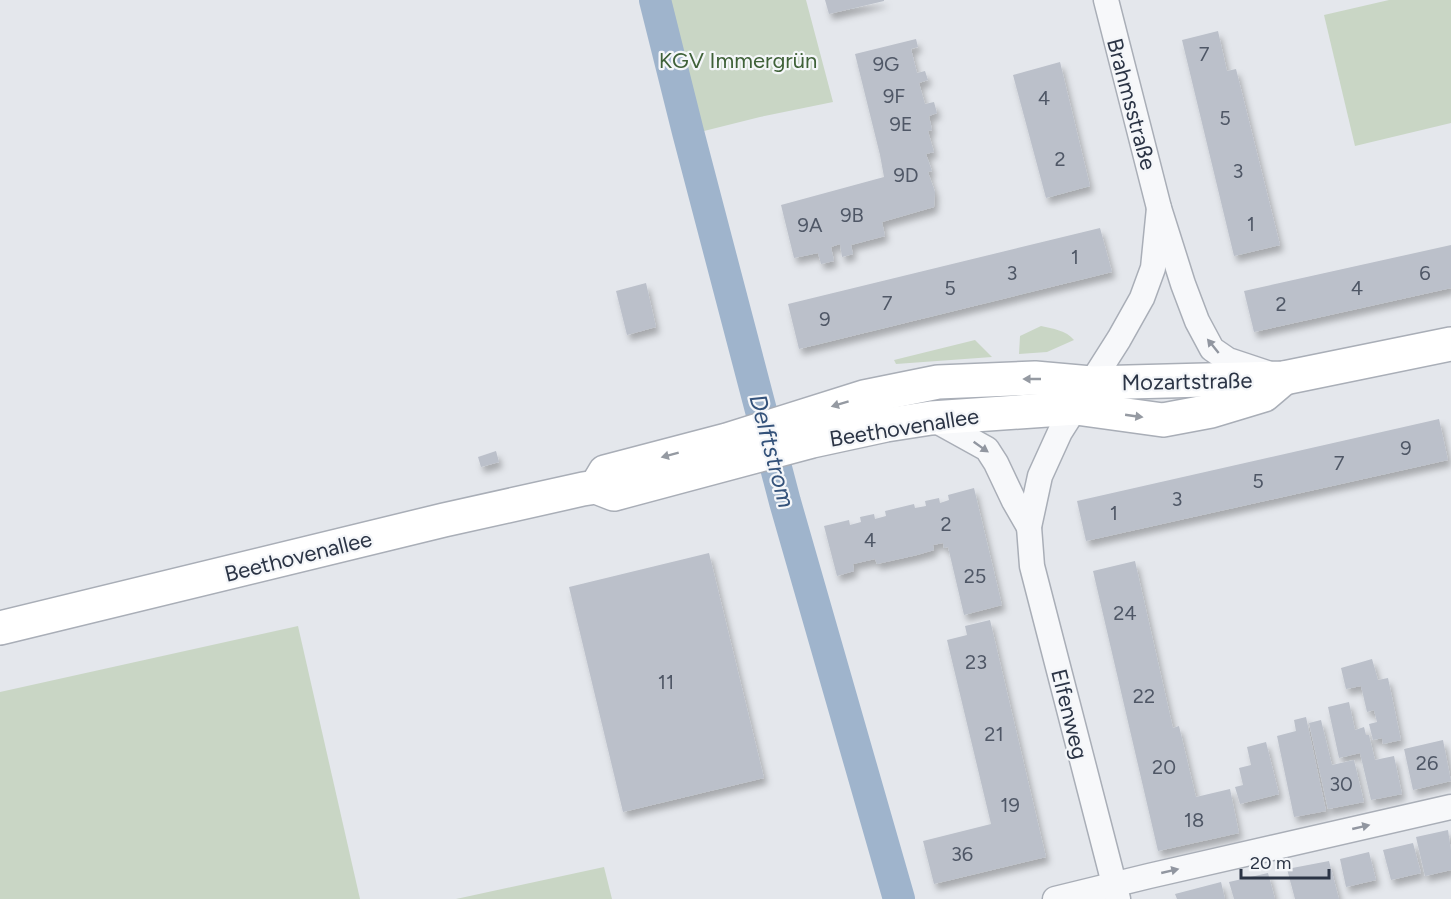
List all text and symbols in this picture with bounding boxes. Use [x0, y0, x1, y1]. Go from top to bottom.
street label: Brahmsstraße [1101, 35, 1162, 173]
house number: 7 [1199, 42, 1210, 66]
park label: KGV Immergrün [659, 47, 817, 74]
house number: 9G [873, 52, 899, 76]
house number: 9F [883, 84, 905, 108]
house number: 4 [1038, 86, 1050, 110]
house number: 5 [1219, 106, 1231, 130]
house number: 9E [889, 112, 913, 136]
house number: 2 [1054, 147, 1066, 171]
house number: 3 [1233, 159, 1243, 183]
house number: 9D [893, 163, 919, 187]
house number: 9B [840, 203, 864, 227]
house number: 1 [1247, 212, 1255, 236]
house number: 9A [798, 213, 823, 237]
house number: 1 [1071, 245, 1079, 269]
house number: 3 [1007, 261, 1017, 285]
house number: 6 [1419, 261, 1431, 285]
house number: 5 [944, 276, 956, 300]
house number: 4 [1351, 276, 1363, 300]
house number: 7 [882, 291, 893, 315]
house number: 2 [1275, 292, 1287, 316]
house number: 9 [819, 307, 831, 331]
one-way arrow [1206, 338, 1219, 354]
street label: Mozartstraße [1121, 367, 1253, 396]
one-way arrow [1023, 374, 1042, 383]
water label: Delftstrom [743, 391, 802, 511]
one-way arrow [831, 400, 849, 409]
street label: Beethovenallee [827, 402, 981, 453]
one-way arrow [1124, 412, 1143, 421]
house number: 9 [1400, 436, 1412, 460]
one-way arrow [972, 441, 988, 453]
one-way arrow [661, 450, 679, 460]
house number: 7 [1334, 451, 1345, 475]
house number: 5 [1252, 469, 1264, 493]
house number: 3 [1172, 487, 1182, 511]
house number: 1 [1110, 501, 1118, 525]
house number: 2 [940, 512, 952, 536]
street label: Beethovenallee [222, 525, 375, 588]
house number: 4 [864, 528, 876, 552]
house number: 25 [964, 564, 986, 588]
house number: 24 [1113, 601, 1137, 625]
house number: 23 [965, 650, 987, 674]
street label: Elfenweg [1045, 666, 1094, 762]
house number: 11 [658, 670, 674, 694]
house number: 22 [1133, 684, 1155, 708]
house number: 21 [984, 722, 1004, 746]
house number: 26 [1416, 751, 1438, 775]
house number: 20 [1152, 755, 1176, 779]
house number: 30 [1329, 772, 1353, 796]
house number: 19 [1000, 793, 1020, 817]
house number: 18 [1184, 808, 1204, 832]
one-way arrow [1351, 822, 1370, 831]
house number: 36 [951, 842, 973, 866]
scale bar [1241, 842, 1330, 880]
text: 20 m [1250, 852, 1291, 874]
one-way arrow [1161, 865, 1180, 875]

